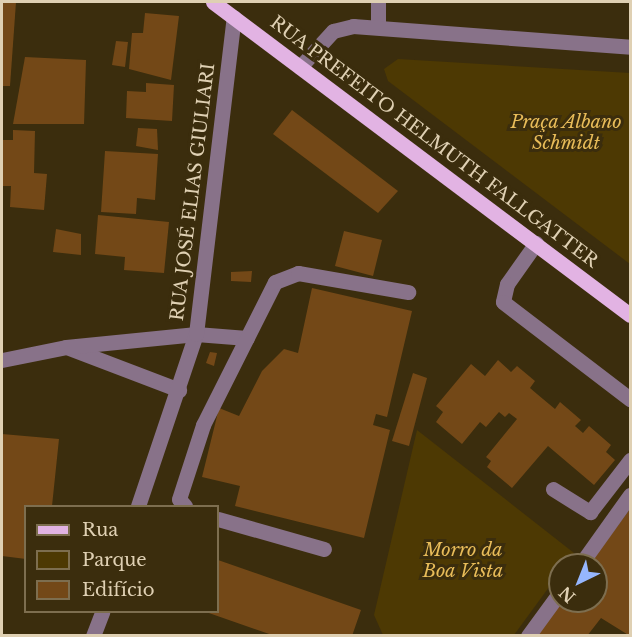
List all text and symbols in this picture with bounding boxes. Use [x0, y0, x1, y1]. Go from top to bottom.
street label: RUA PREFEITO HELMUTH FALLGATTER [266, 11, 602, 273]
street label: RUA JOSÉ ELIAS GIULIARI [166, 61, 220, 323]
park label: Praça Albano Schmidt [510, 112, 622, 154]
legend [24, 505, 219, 613]
text: Rua [82, 519, 118, 541]
park label: Morro da Boa Vista [423, 540, 503, 582]
text: Parque [82, 549, 147, 571]
north arrow [548, 553, 608, 613]
text: Edifício [82, 579, 155, 601]
text: N [555, 582, 579, 607]

